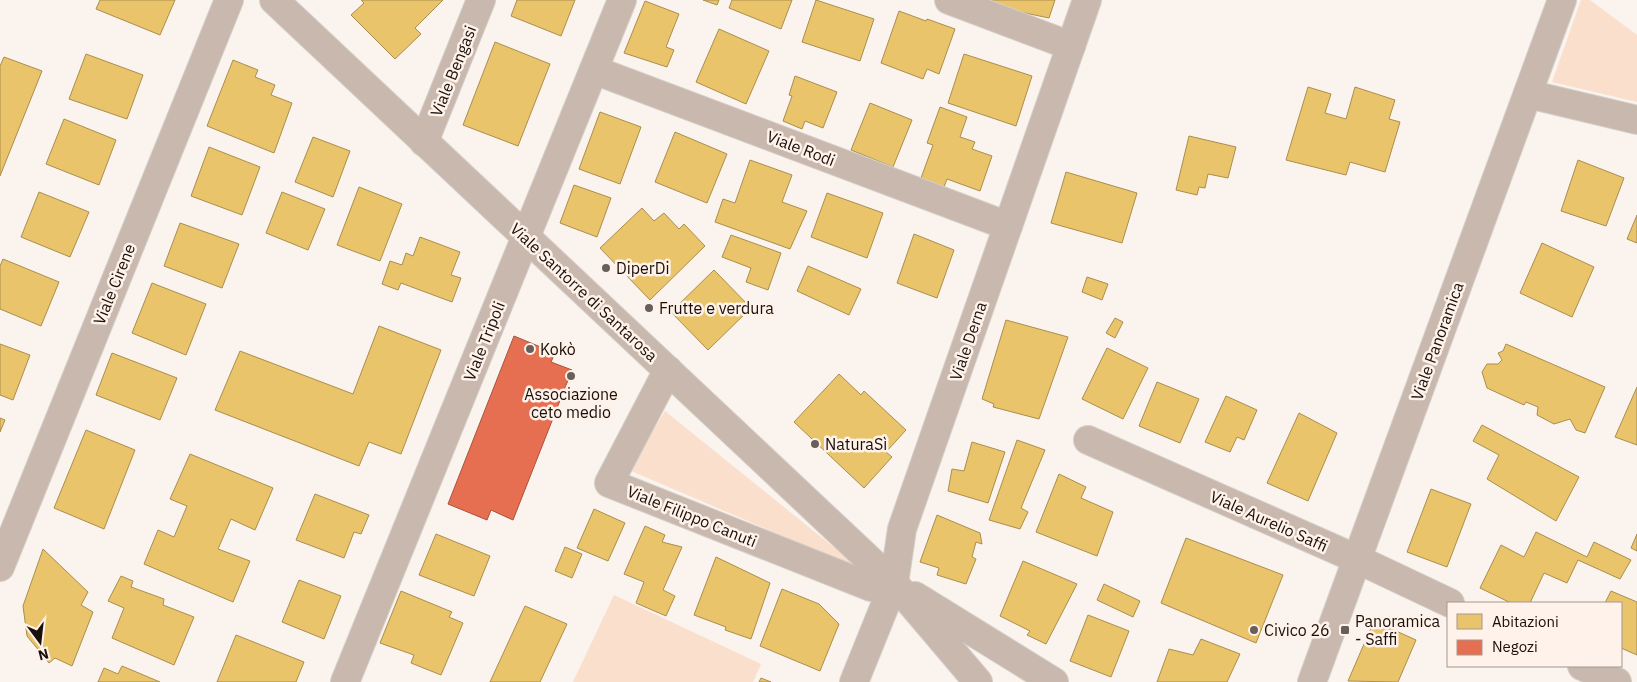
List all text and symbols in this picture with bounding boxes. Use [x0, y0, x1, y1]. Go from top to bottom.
street label: Viale Bengasi [426, 23, 480, 119]
street label: Viale Rodi [764, 126, 838, 170]
street label: Viale Santorre di Santarosa [506, 218, 662, 366]
street label: Viale Cirene [89, 240, 139, 327]
place label: DiperDi [616, 258, 669, 278]
marker: DiperDi [600, 262, 612, 274]
street label: Viale Panoramica [1406, 279, 1468, 403]
street label: Viale Tripoli [459, 298, 509, 384]
place label: Frutte e verdura [659, 298, 774, 318]
street label: Viale Derna [945, 298, 991, 383]
marker: Frutte e verdura [643, 302, 655, 314]
place label: Kokò [540, 339, 576, 359]
marker: Kokò [524, 343, 536, 355]
marker: Associazione ceto medio [565, 370, 577, 382]
place label: Associazione ceto medio [524, 384, 618, 422]
place label: NaturaSì [825, 434, 887, 454]
marker: NaturaSì [809, 438, 821, 450]
street label: Viale Filippo Canuti [624, 481, 760, 551]
street label: Viale Aurelio Saffi [1207, 486, 1331, 556]
legend [1447, 602, 1622, 667]
place label: Panoramica - Saffi [1355, 611, 1440, 649]
text: Abitazioni [1492, 612, 1559, 631]
north arrow [15, 617, 65, 667]
place label: Civico 26 [1264, 620, 1330, 640]
marker: Civico 26 [1248, 624, 1260, 636]
marker: Panoramica - Saffi [1339, 624, 1351, 636]
text: Negozi [1492, 637, 1538, 656]
text: N [36, 645, 51, 665]

